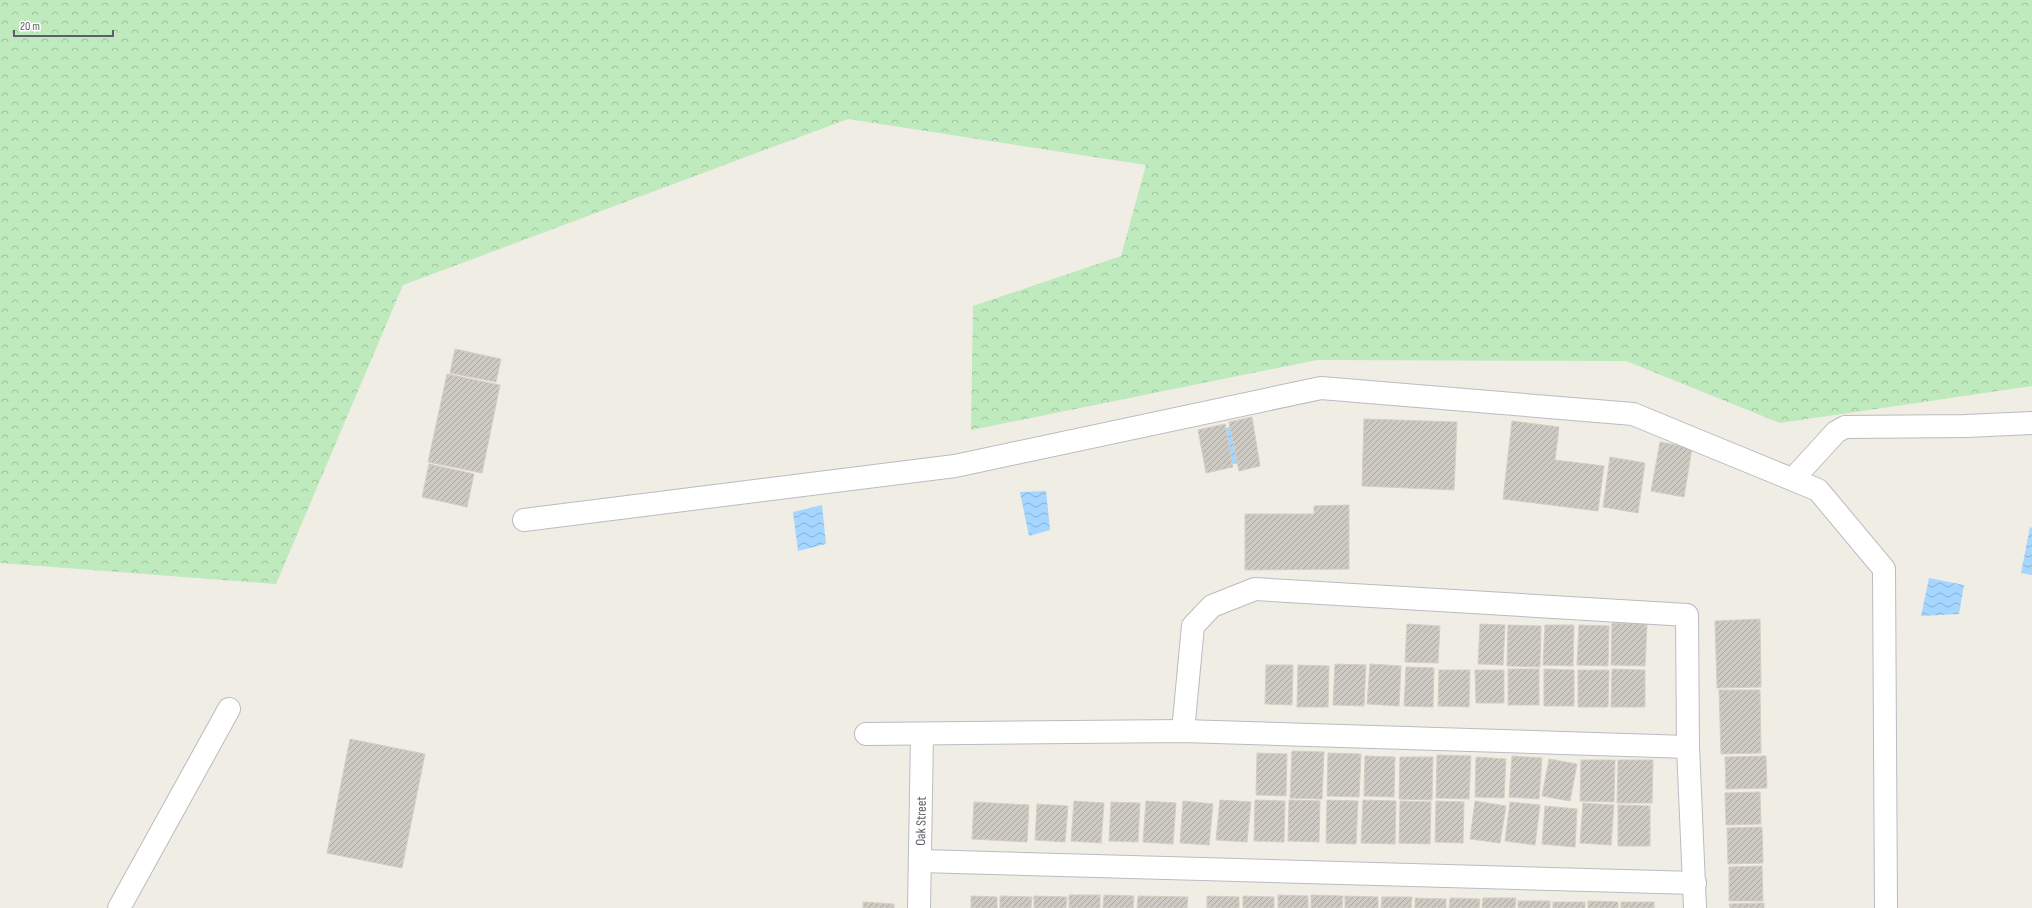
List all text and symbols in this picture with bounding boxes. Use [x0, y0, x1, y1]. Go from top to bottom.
scale bar [14, 12, 113, 38]
text: 20 m [20, 19, 40, 34]
street label: Oak Street [912, 796, 930, 846]

